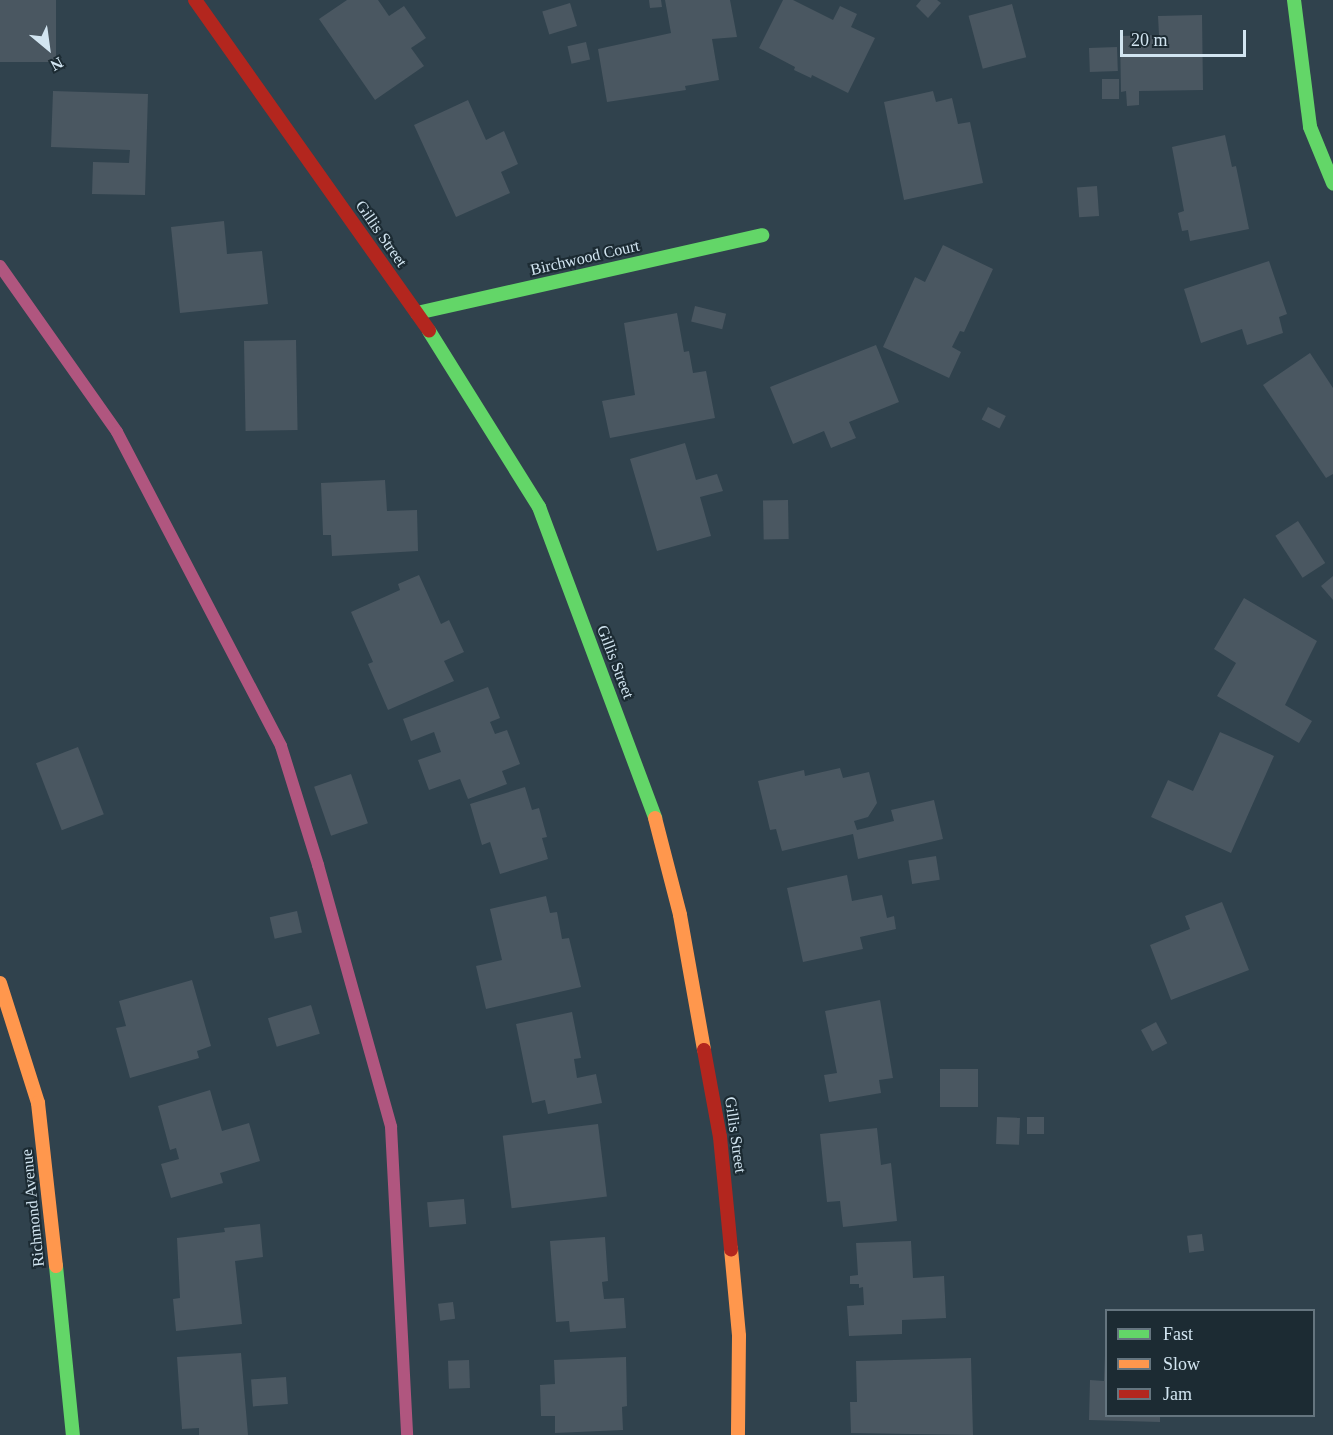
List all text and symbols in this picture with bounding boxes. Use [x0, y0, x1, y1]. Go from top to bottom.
north arrow [18, 18, 78, 78]
scale bar [1123, 18, 1249, 56]
text: 20 m [1131, 30, 1168, 50]
text: N [48, 54, 66, 74]
street label: Gillis Street [351, 197, 411, 271]
street label: Birchwood Court [528, 236, 642, 280]
street label: Gillis Street [592, 623, 638, 701]
street label: Gillis Street [720, 1096, 750, 1174]
street label: Richmond Avenue [17, 1148, 49, 1268]
legend [1105, 1309, 1315, 1417]
text: Fast [1163, 1324, 1193, 1344]
text: Slow [1163, 1354, 1200, 1374]
text: Jam [1163, 1384, 1192, 1404]

